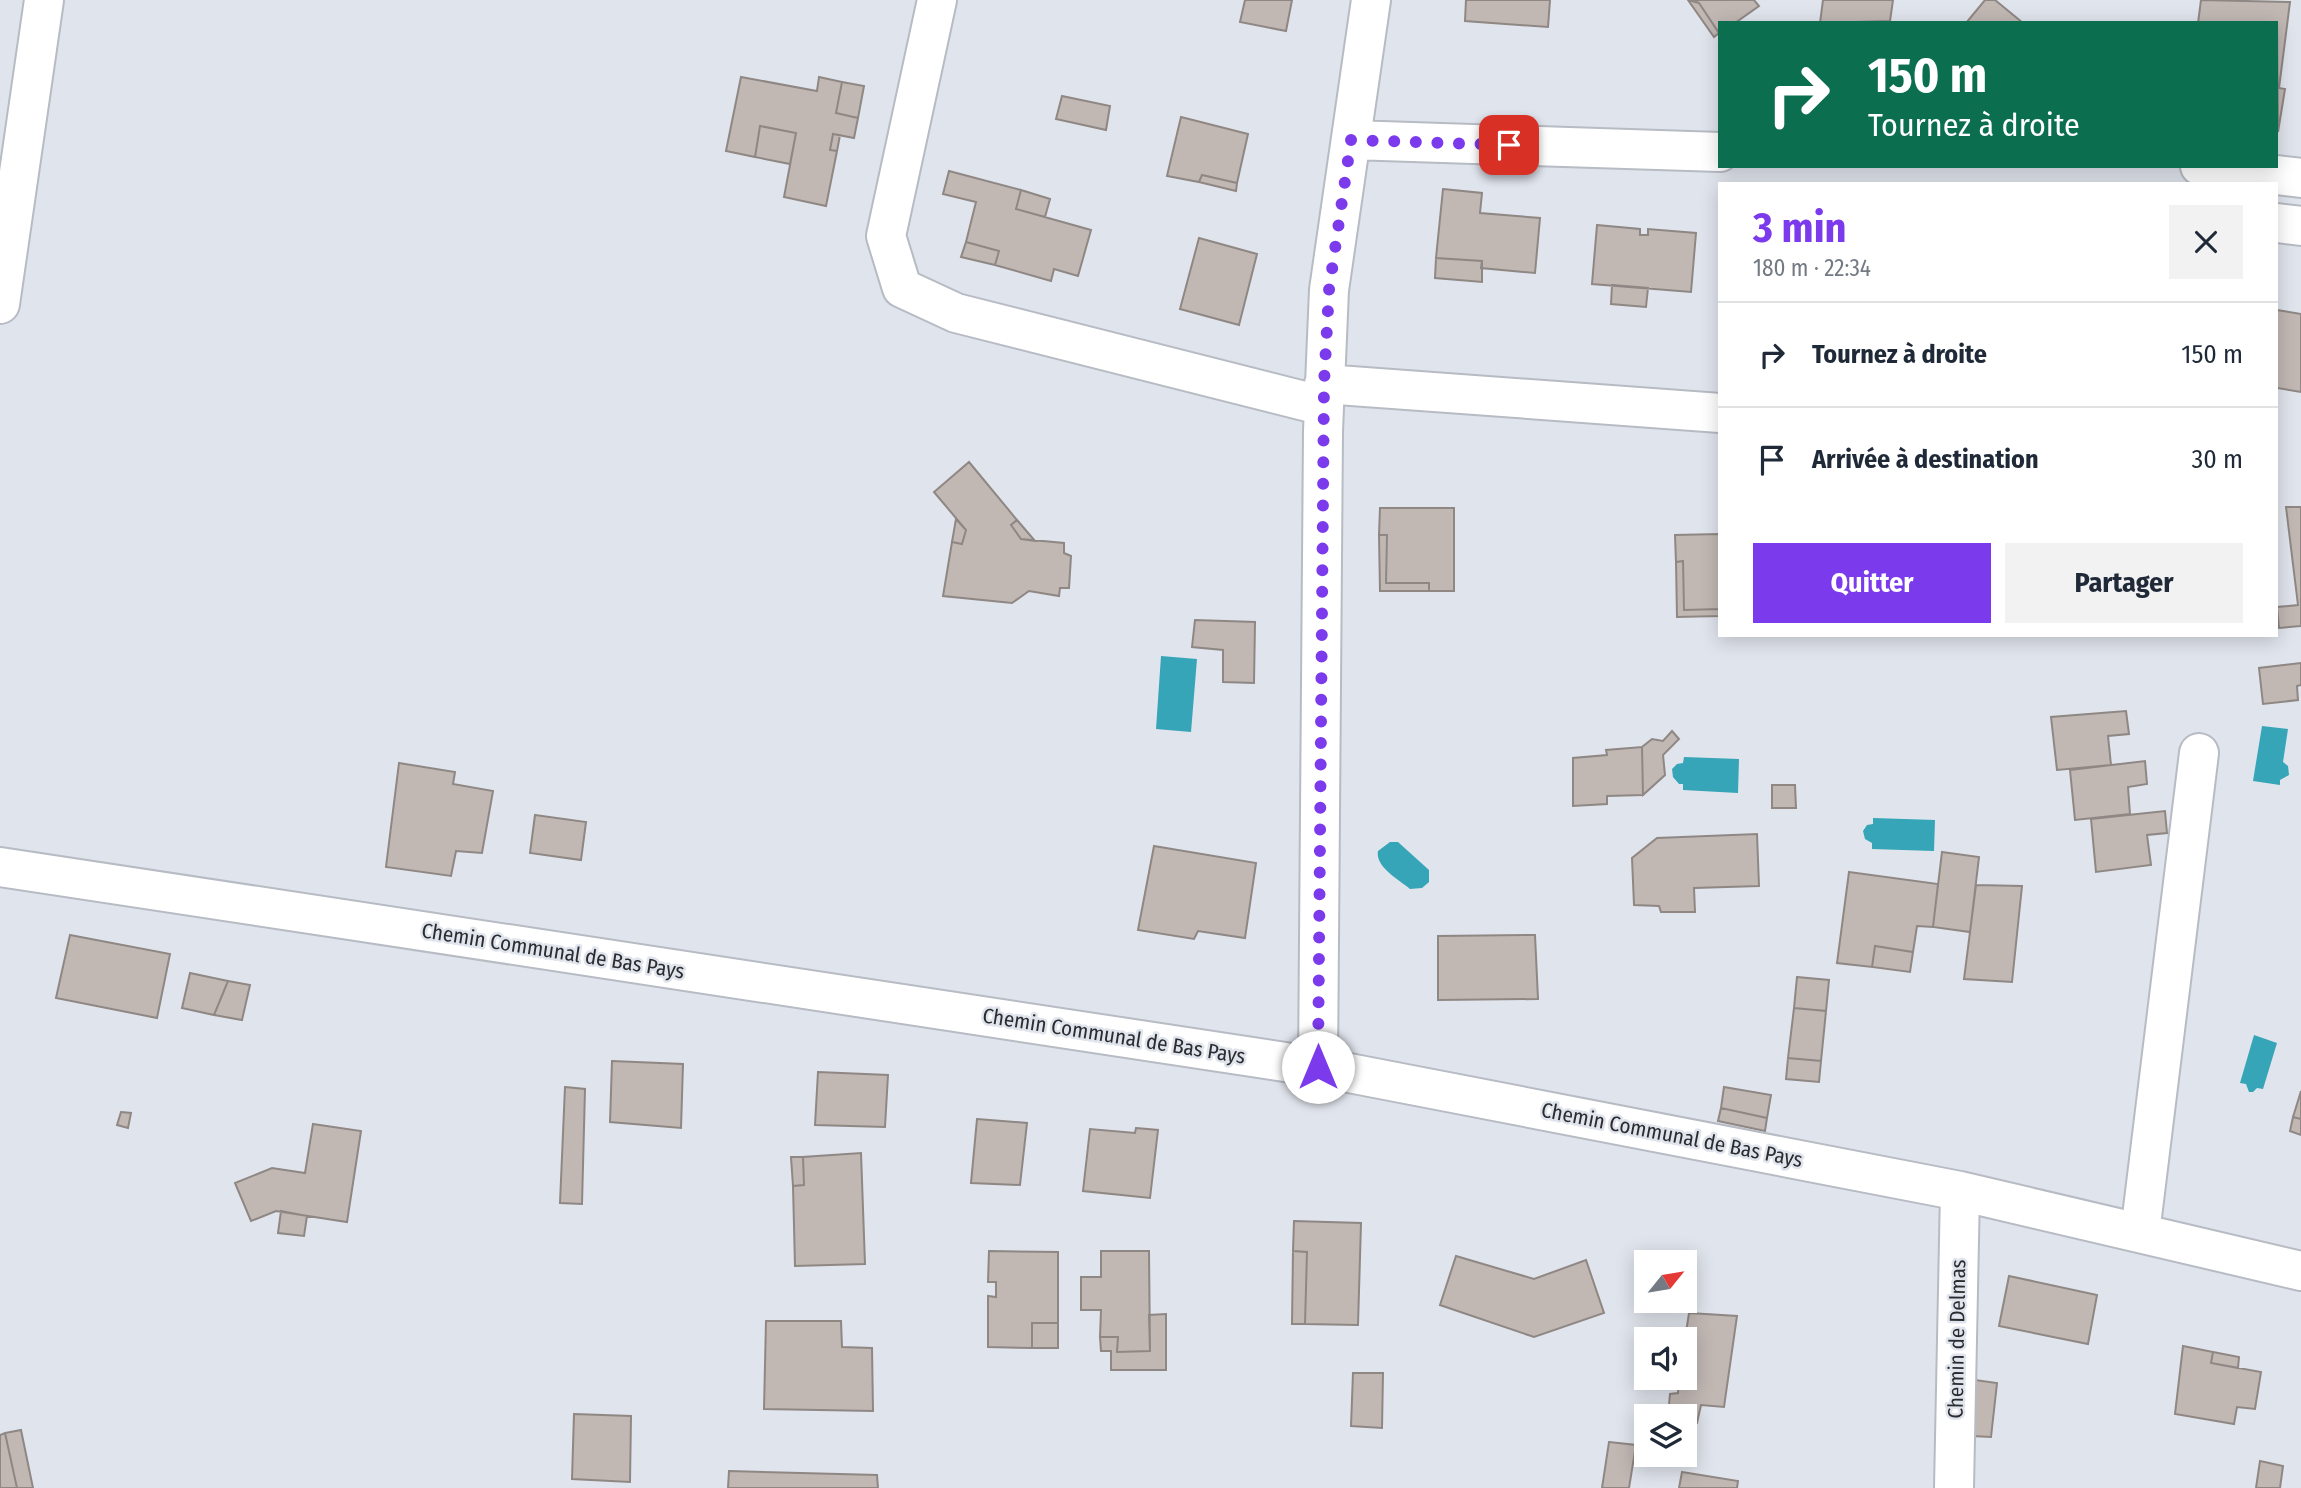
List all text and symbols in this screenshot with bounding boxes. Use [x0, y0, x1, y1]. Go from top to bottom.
text: 150 m [1868, 46, 1987, 105]
icon: right [1753, 49, 1844, 140]
text: Tournez à droite [1868, 106, 2080, 144]
pin [1479, 115, 1539, 175]
icon: arrive [1490, 126, 1528, 164]
text: 3 min [1753, 203, 1847, 253]
button: close [2169, 205, 2243, 279]
text: 180 m · 22:34 [1753, 254, 1871, 282]
icon: right [1753, 336, 1791, 374]
text: Tournez à droite [1812, 339, 1987, 370]
text: 150 m [2181, 339, 2243, 370]
icon: arrive [1753, 441, 1791, 479]
text: Arrivée à destination [1812, 444, 2039, 475]
text: 30 m [2192, 444, 2243, 475]
button: Quitter [1753, 543, 1991, 623]
button: Partager [2005, 543, 2243, 623]
street label: Chemin Communal de Bas Pays [420, 917, 686, 985]
street label: Chemin Communal de Bas Pays [981, 1002, 1247, 1070]
position arrow [1281, 1030, 1355, 1104]
street label: Chemin Communal de Bas Pays [1539, 1097, 1805, 1173]
north arrow [1634, 1250, 1698, 1312]
map controls [1634, 1250, 1697, 1467]
street label: Chemin de Delmas [1943, 1259, 1971, 1419]
button: sound [1634, 1327, 1697, 1390]
button: layers [1634, 1404, 1697, 1467]

